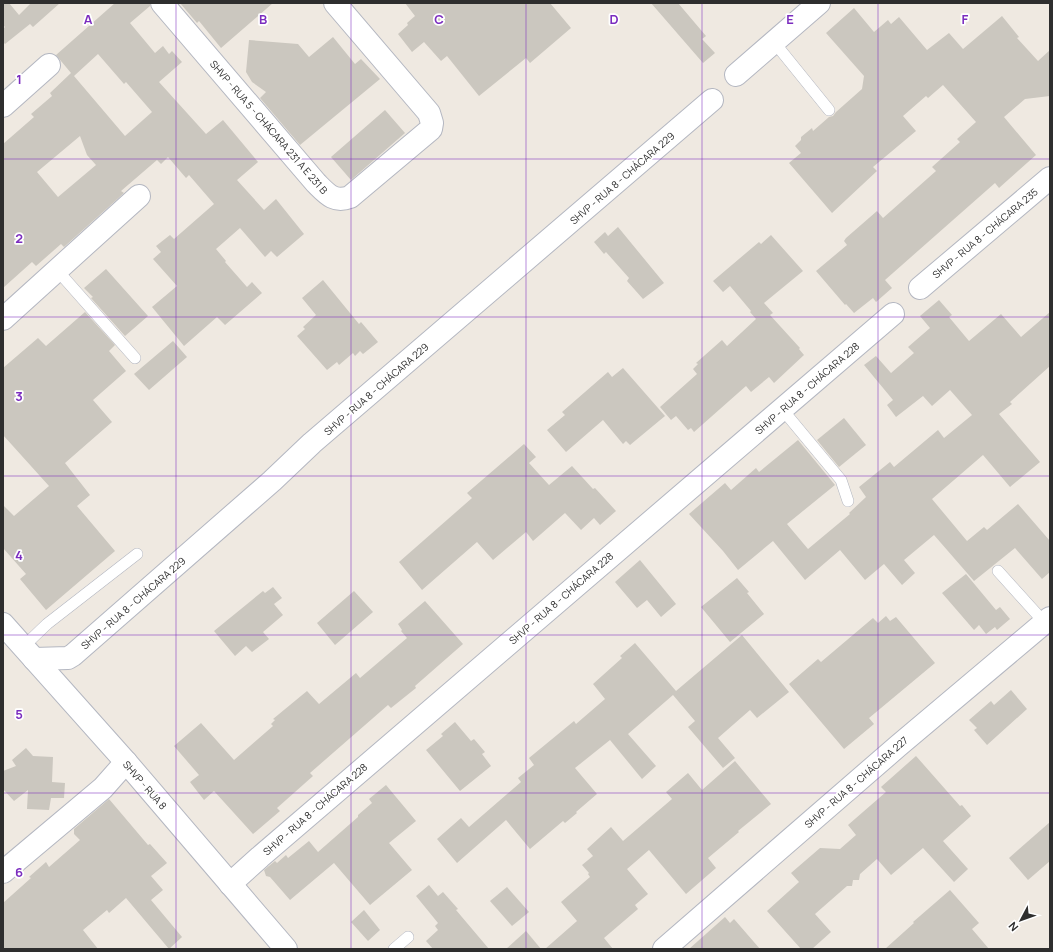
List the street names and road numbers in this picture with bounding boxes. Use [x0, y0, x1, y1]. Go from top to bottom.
street label: SHVP - RUA 5 - CHÁCARA 231 A E 231 B [207, 57, 331, 197]
street label: SHVP - RUA 8 - CHÁCARA 229 [567, 129, 677, 227]
street label: SHVP - RUA 8 - CHÁCARA 235 [929, 185, 1041, 281]
street label: SHVP - RUA 8 - CHÁCARA 228 [752, 339, 862, 437]
street label: SHVP - RUA 8 - CHÁCARA 229 [321, 340, 431, 438]
street label: SHVP - RUA 8 - CHÁCARA 228 [506, 549, 616, 647]
street label: SHVP - RUA 8 - CHÁCARA 229 [78, 554, 188, 652]
street label: SHVP - RUA 8 - CHÁCARA 227 [801, 733, 911, 831]
street label: SHVP - RUA 8 [120, 758, 170, 813]
street label: SHVP - RUA 8 - CHÁCARA 228 [260, 760, 370, 858]

